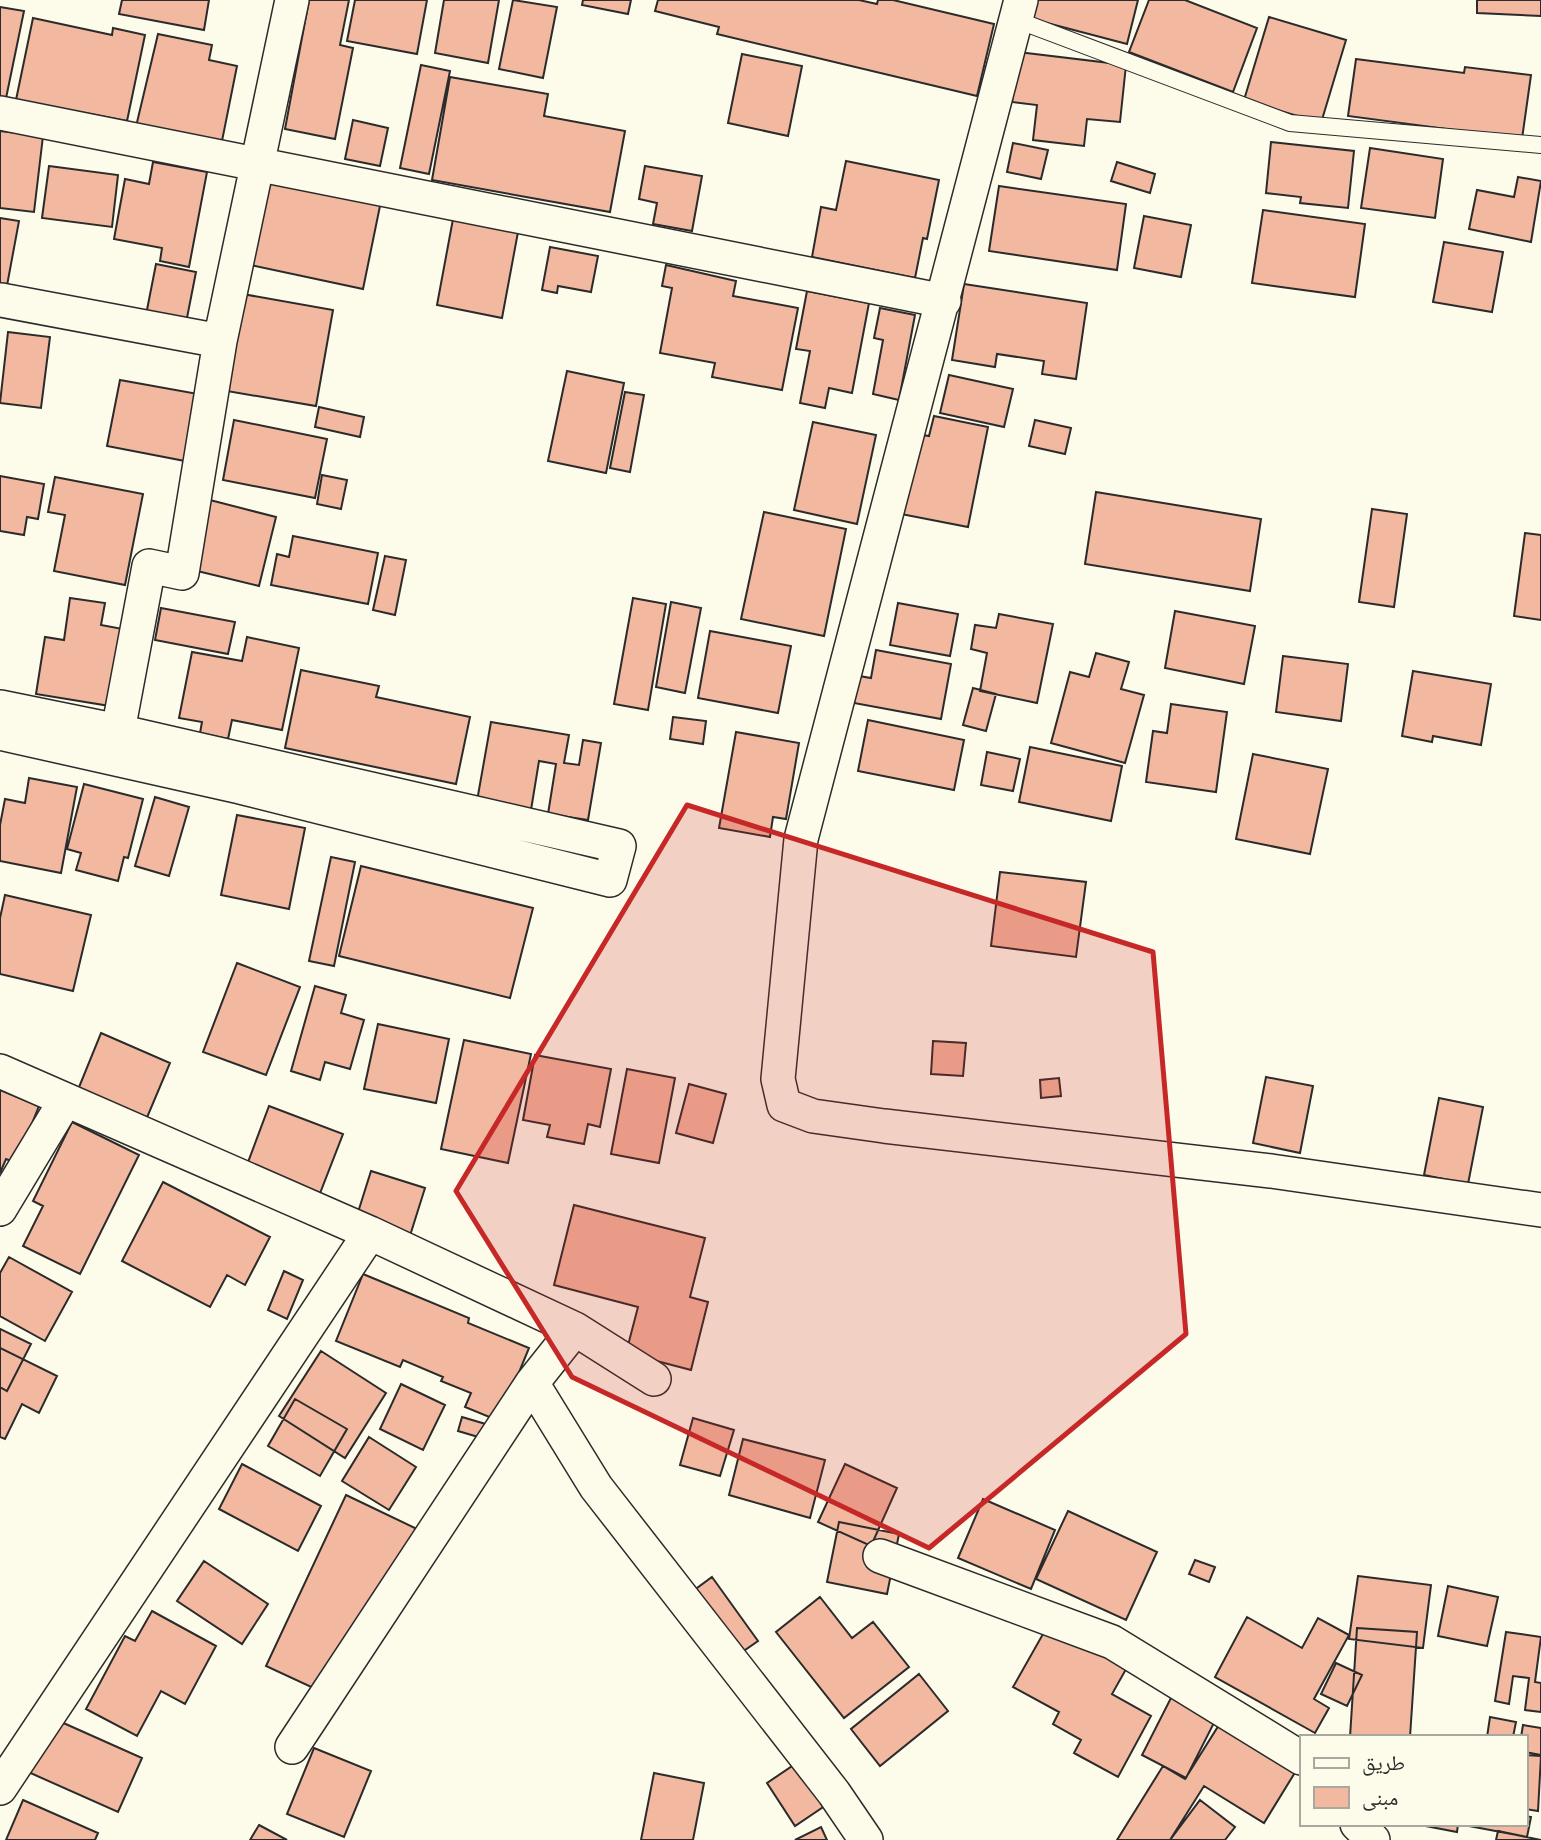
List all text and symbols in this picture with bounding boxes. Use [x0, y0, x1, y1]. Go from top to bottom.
legend [1300, 1735, 1527, 1826]
text: طريق [1362, 1751, 1405, 1776]
text: مبنى [1362, 1786, 1398, 1811]

